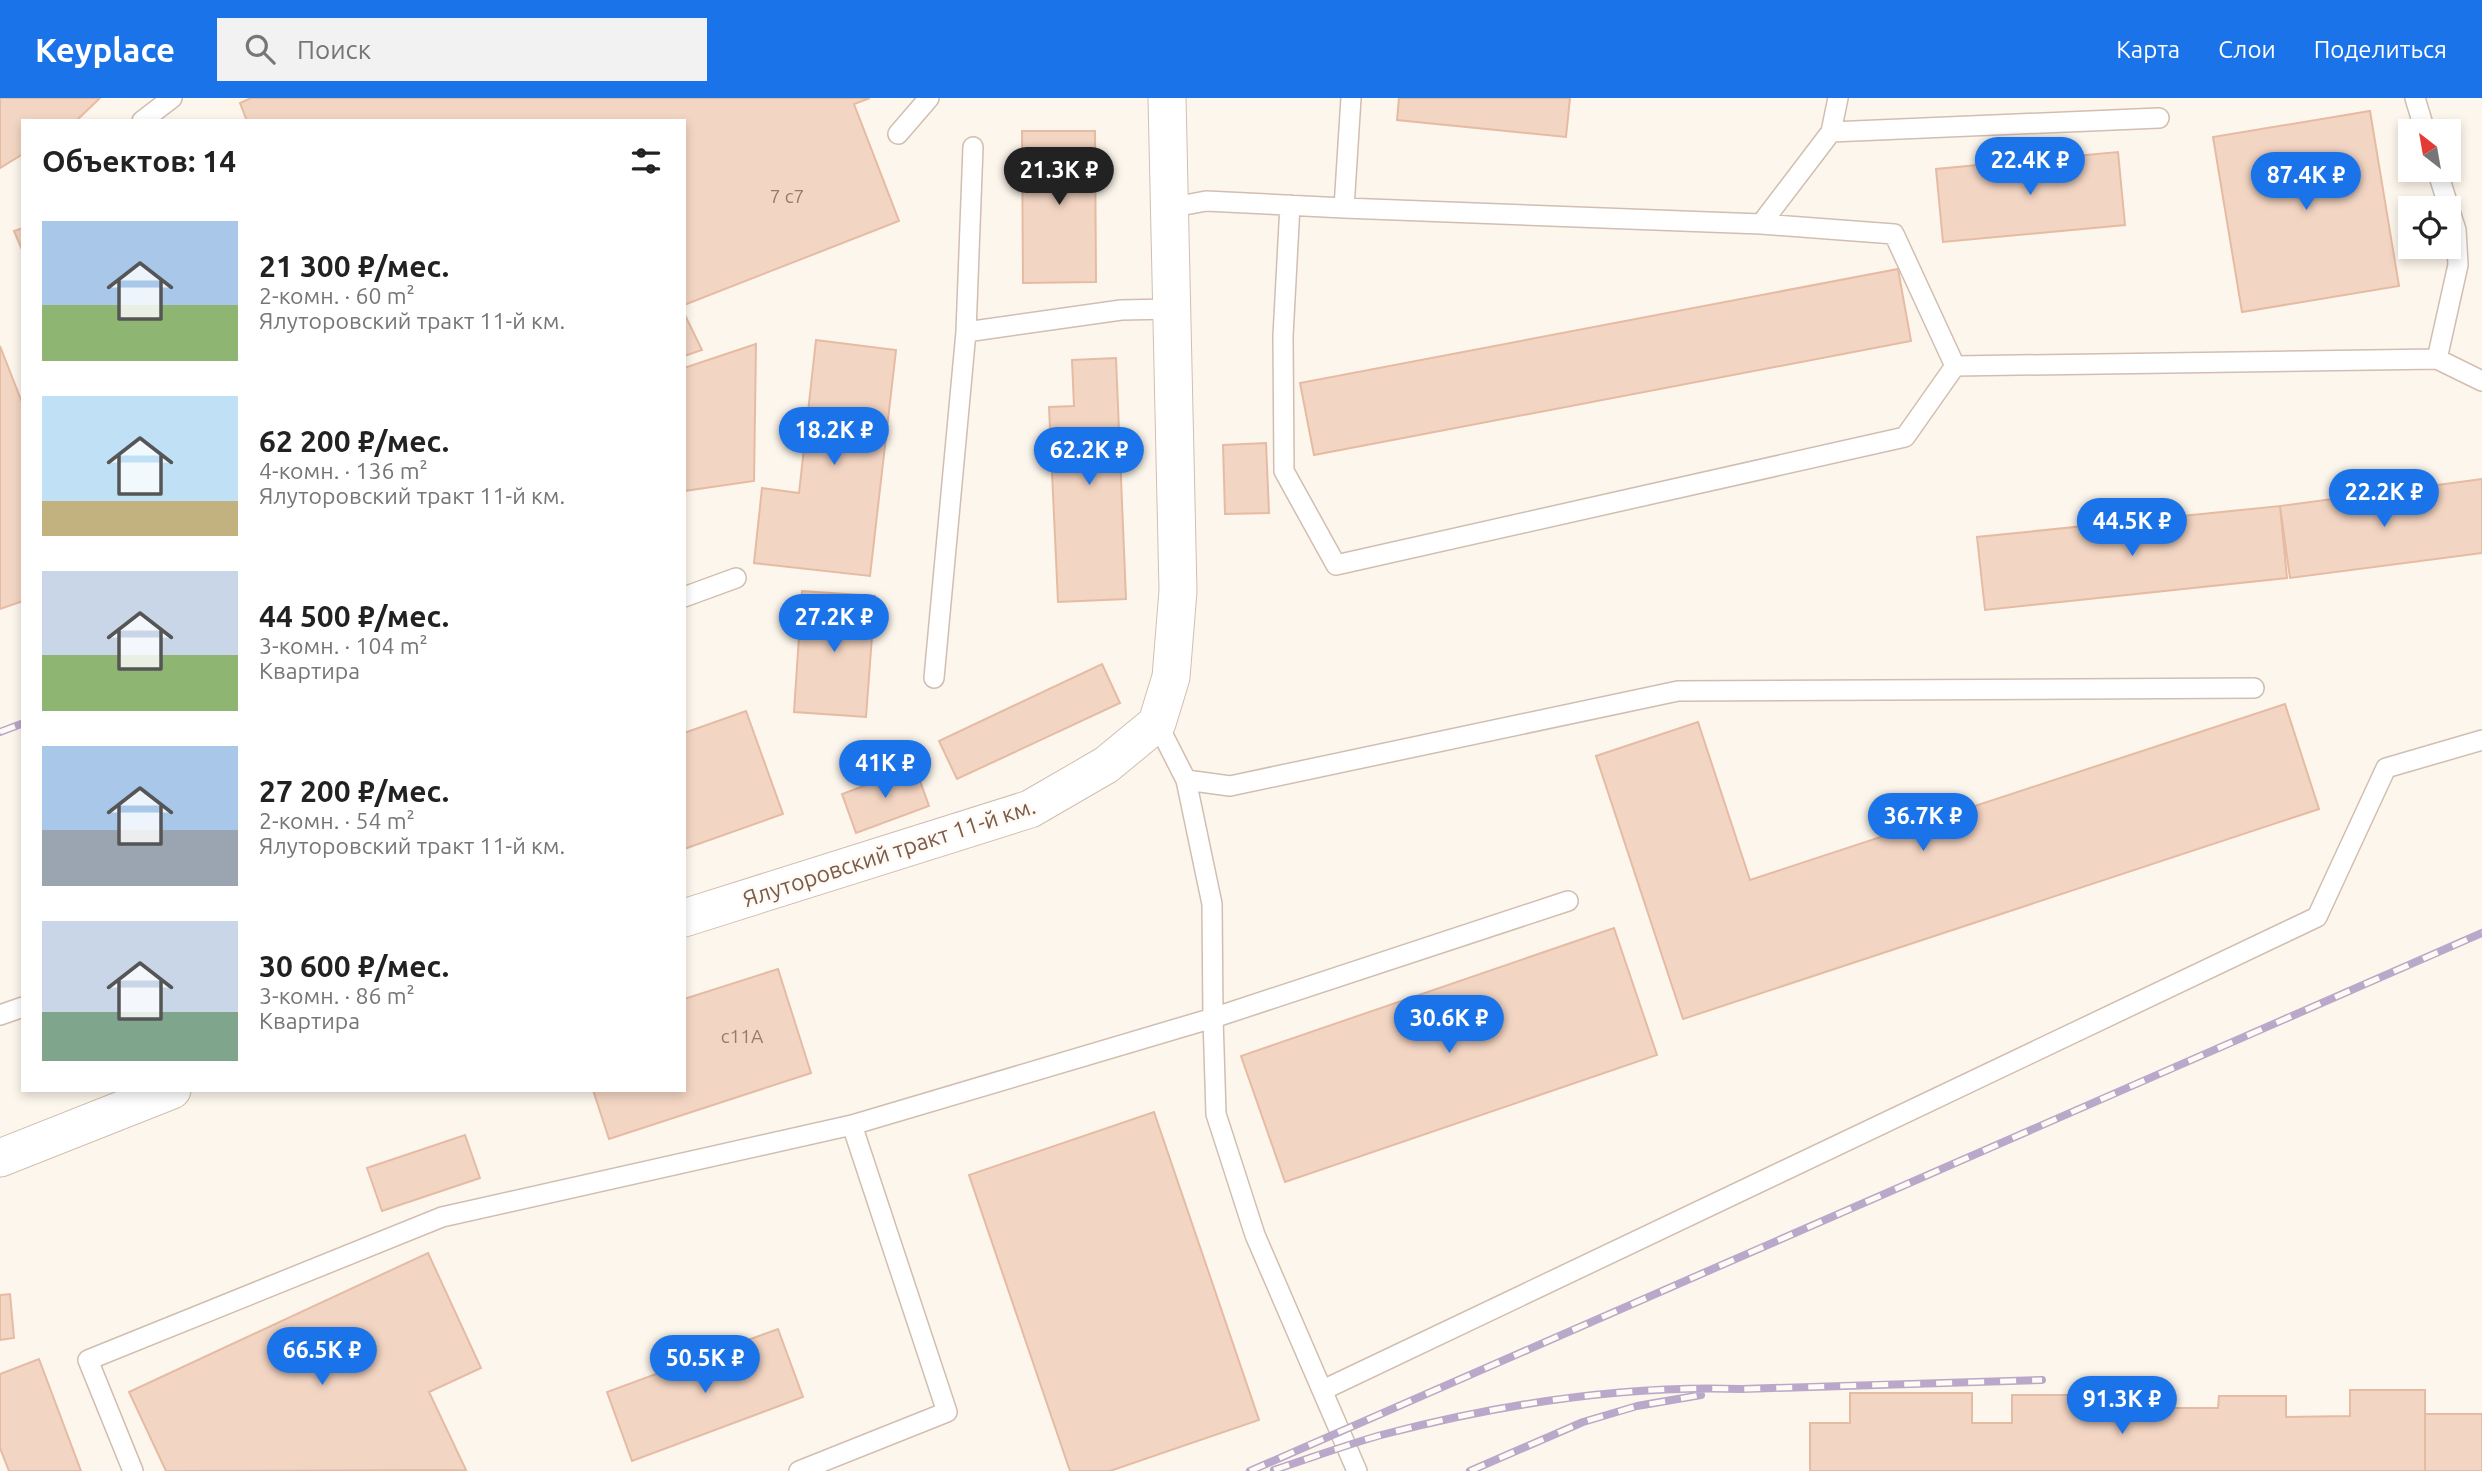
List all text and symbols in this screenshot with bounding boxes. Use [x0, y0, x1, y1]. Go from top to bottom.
search box [217, 18, 707, 81]
icon: search [241, 30, 279, 68]
text: Keyplace [35, 31, 175, 68]
text: Поиск [297, 35, 371, 64]
text: Карта [2116, 36, 2180, 63]
text: Слои [2218, 36, 2276, 63]
text: Поделиться [2314, 36, 2447, 63]
north arrow [2398, 119, 2460, 182]
map controls [2398, 119, 2461, 259]
pin: 22.4K ₽ [1965, 138, 2095, 197]
icon: filters [627, 142, 665, 180]
text: Объектов: 14 [42, 144, 236, 178]
text: 22.4K ₽ [1991, 147, 2069, 172]
pin: 21.3K ₽ [994, 148, 1124, 207]
pin: 87.4K ₽ [2241, 152, 2371, 212]
text: 21.3K ₽ [1020, 157, 1098, 182]
text: 87.4K ₽ [2267, 162, 2345, 187]
house number: 7 с7 [770, 185, 804, 207]
button: locate [2398, 196, 2461, 259]
icon: home [98, 249, 182, 333]
text: 21 300 ₽/мес. [259, 249, 449, 283]
text: 2-комн. · 60 m² [259, 283, 415, 308]
text: Ялуторовский тракт 11-й км. [259, 308, 565, 333]
pin: 18.2K ₽ [769, 408, 899, 467]
text: 18.2K ₽ [795, 417, 873, 442]
icon: home [98, 424, 182, 508]
text: 62 200 ₽/мес. [259, 424, 449, 458]
pin: 62.2K ₽ [1024, 428, 1154, 487]
text: 62.2K ₽ [1050, 437, 1128, 462]
text: 4-комн. · 136 m² [259, 458, 428, 483]
pin: 22.2K ₽ [2319, 470, 2449, 529]
text: 22.2K ₽ [2345, 479, 2423, 504]
text: Ялуторовский тракт 11-й км. [259, 483, 565, 508]
pin: 44.5K ₽ [2067, 498, 2197, 558]
text: 44.5K ₽ [2093, 508, 2171, 533]
pin: 27.2K ₽ [769, 594, 899, 654]
icon: home [98, 599, 182, 683]
text: 44 500 ₽/мес. [259, 599, 449, 633]
text: 27.2K ₽ [795, 604, 873, 629]
text: 3-комн. · 104 m² [259, 633, 428, 658]
text: Квартира [259, 658, 360, 683]
pin: 41K ₽ [836, 740, 934, 800]
text: 41K ₽ [855, 750, 915, 775]
icon: home [98, 774, 182, 858]
text: 27 200 ₽/мес. [259, 774, 449, 808]
street label: Ялуторовский тракт 11-й км. [740, 793, 1038, 911]
pin: 36.7K ₽ [1858, 794, 1988, 853]
text: 36.7K ₽ [1884, 803, 1962, 828]
text: 2-комн. · 54 m² [259, 808, 415, 833]
text: Ялуторовский тракт 11-й км. [259, 833, 565, 858]
icon: home [98, 949, 182, 1033]
text: 30 600 ₽/мес. [259, 949, 449, 983]
text: 3-комн. · 86 m² [259, 983, 415, 1008]
pin: 30.6K ₽ [1384, 996, 1514, 1055]
text: 30.6K ₽ [1410, 1005, 1488, 1030]
text: Квартира [259, 1008, 360, 1033]
house number: с11А [721, 1025, 764, 1047]
pin: 66.5K ₽ [257, 1328, 387, 1387]
pin: 50.5K ₽ [640, 1336, 770, 1395]
text: 66.5K ₽ [283, 1337, 361, 1362]
text: 50.5K ₽ [666, 1345, 744, 1370]
pin: 91.3K ₽ [2057, 1376, 2187, 1436]
text: 91.3K ₽ [2083, 1386, 2161, 1411]

